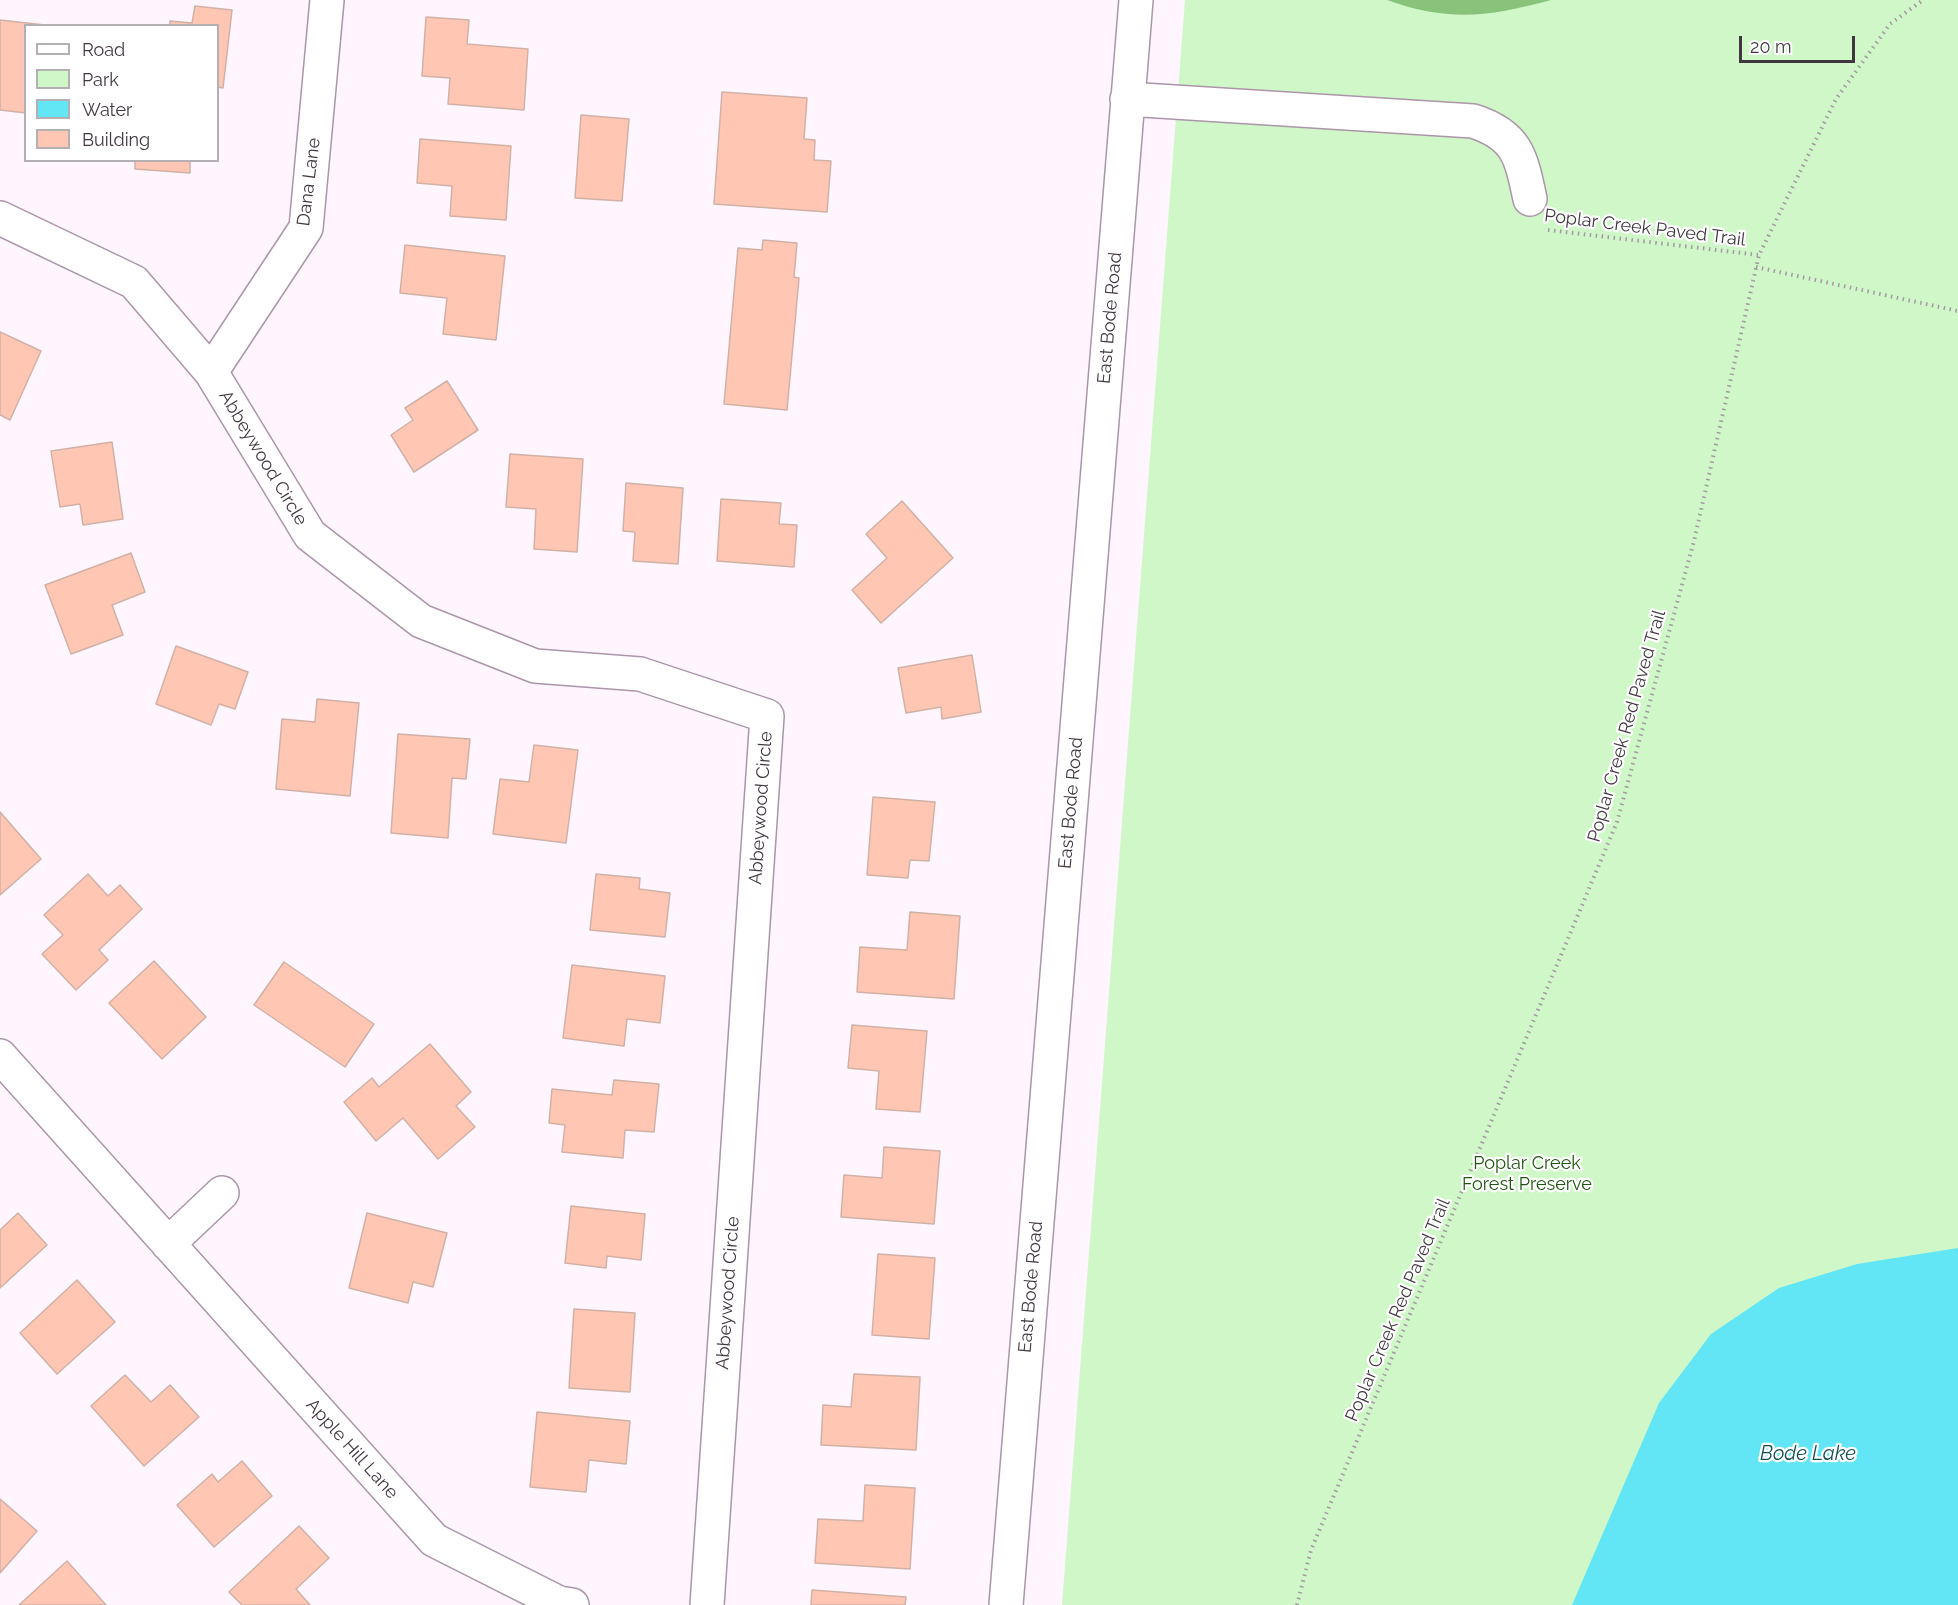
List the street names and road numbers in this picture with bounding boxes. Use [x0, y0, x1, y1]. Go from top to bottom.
street label: Dana Lane [293, 137, 325, 227]
street label: Poplar Creek Paved Trail [1543, 205, 1747, 251]
street label: East Bode Road [1093, 251, 1127, 385]
street label: Abbeywood Circle [214, 387, 312, 529]
street label: Poplar Creek Red Paved Trail [1583, 607, 1671, 845]
street label: Abbeywood Circle [745, 731, 777, 885]
street label: East Bode Road [1054, 736, 1088, 870]
street label: Poplar Creek Red Paved Trail [1341, 1195, 1455, 1425]
street label: Abbeywood Circle [712, 1216, 744, 1370]
street label: East Bode Road [1014, 1220, 1048, 1354]
street label: Apple Hill Lane [301, 1394, 403, 1504]

